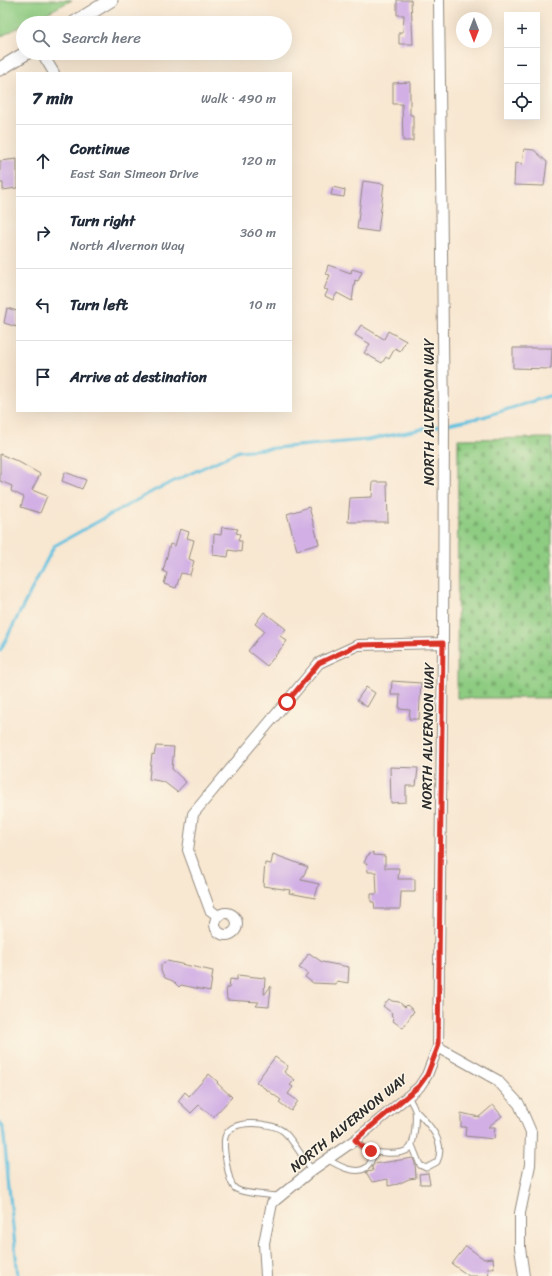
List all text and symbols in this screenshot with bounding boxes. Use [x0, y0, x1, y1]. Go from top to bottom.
north arrow [456, 12, 492, 48]
map controls [504, 12, 540, 120]
button: + [504, 12, 540, 48]
search box [16, 16, 292, 60]
text: Search here [62, 25, 141, 51]
icon: search [30, 27, 52, 49]
button: − [504, 48, 540, 84]
text: 7 min [32, 83, 73, 113]
button: locate [504, 84, 540, 120]
text: Walk · 490 m [201, 87, 276, 110]
text: Continue [70, 136, 130, 162]
text: 120 m [241, 149, 276, 172]
icon: ahead [32, 150, 54, 172]
text: East San Simeon Drive [70, 162, 199, 185]
text: Turn right [70, 208, 135, 234]
text: 360 m [240, 221, 276, 244]
icon: right [32, 222, 54, 244]
text: North Alvernon Way [70, 234, 184, 257]
text: Turn left [70, 292, 128, 318]
text: 10 m [249, 293, 276, 316]
icon: left [32, 294, 54, 316]
street label: NORTH ALVERNON WAY [417, 337, 442, 485]
text: Arrive at destination [70, 364, 207, 390]
icon: arrive [32, 366, 54, 388]
street label: NORTH ALVERNON WAY [414, 661, 442, 810]
route start [278, 693, 296, 711]
street label: NORTH ALVERNON WAY [284, 1066, 415, 1179]
route end [362, 1142, 380, 1160]

